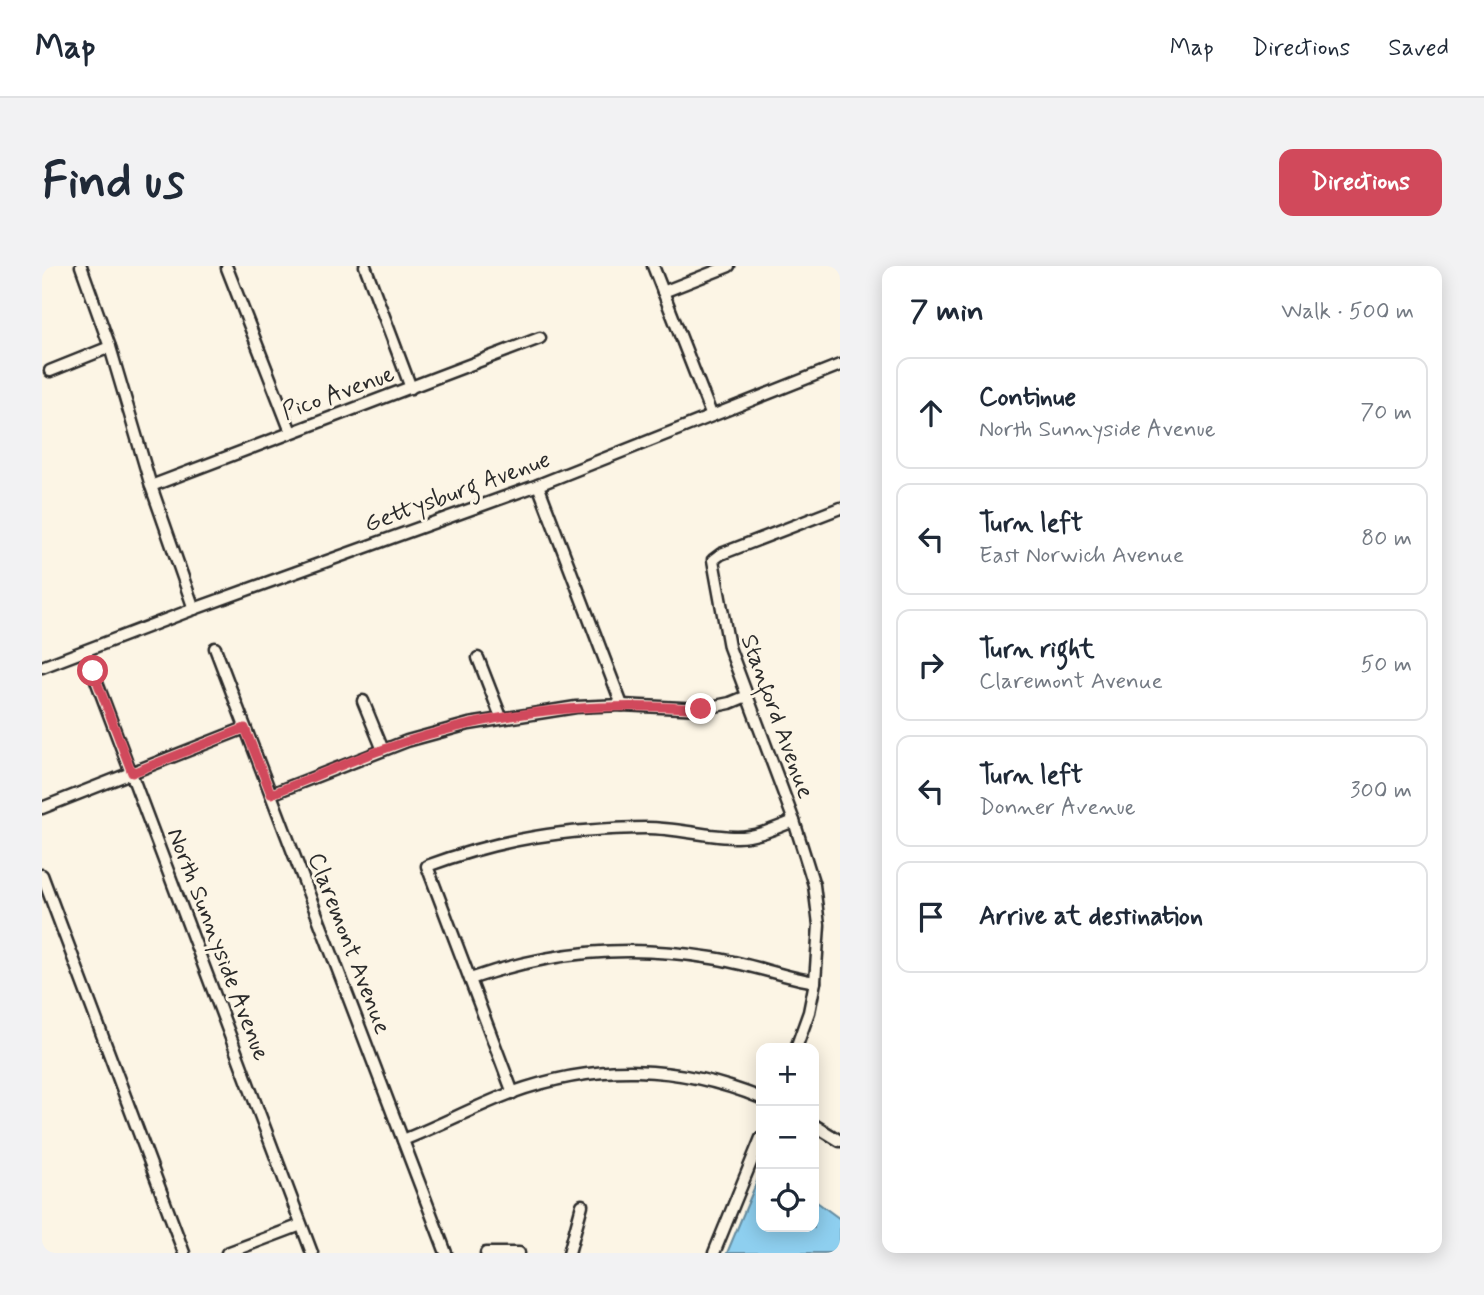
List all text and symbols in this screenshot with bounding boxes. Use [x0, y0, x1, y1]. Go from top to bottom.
text: Map [35, 26, 95, 70]
text: Map [1170, 33, 1214, 64]
text: Directions [1252, 33, 1350, 64]
text: Saved [1388, 33, 1449, 64]
button: Directions [1279, 149, 1442, 216]
text: Find us [42, 150, 185, 215]
text: 7 min [910, 292, 984, 331]
text: Walk · 500 m [1281, 297, 1414, 327]
street label: Pico Avenue [278, 359, 399, 428]
text: Continue [979, 381, 1076, 415]
icon: ahead [912, 394, 950, 432]
text: 70 m [1360, 398, 1412, 428]
text: North Sunnyside Avenue [979, 415, 1216, 445]
street label: Gettysburg Avenue [360, 444, 556, 543]
text: Turn left [979, 507, 1083, 541]
icon: left [912, 520, 950, 558]
text: 80 m [1361, 524, 1412, 554]
text: East Norwich Avenue [979, 541, 1184, 571]
street label: Stanford Avenue [731, 630, 821, 804]
text: Turn right [979, 633, 1095, 667]
icon: right [912, 646, 950, 684]
text: 50 m [1361, 650, 1412, 680]
route start [77, 655, 108, 686]
text: Claremont Avenue [979, 667, 1163, 697]
route end [685, 693, 716, 724]
text: Turn left [979, 759, 1083, 793]
icon: left [912, 772, 950, 810]
text: 300 m [1350, 776, 1412, 806]
text: Donner Avenue [979, 793, 1136, 823]
street label: North Sunnyside Avenue [159, 824, 276, 1065]
street label: Claremont Avenue [300, 848, 398, 1039]
icon: arrive [912, 898, 950, 936]
text: Arrive at destination [979, 900, 1203, 934]
map controls [756, 1043, 819, 1232]
button: + [756, 1043, 819, 1106]
button: − [756, 1106, 819, 1169]
button: locate [756, 1169, 819, 1232]

